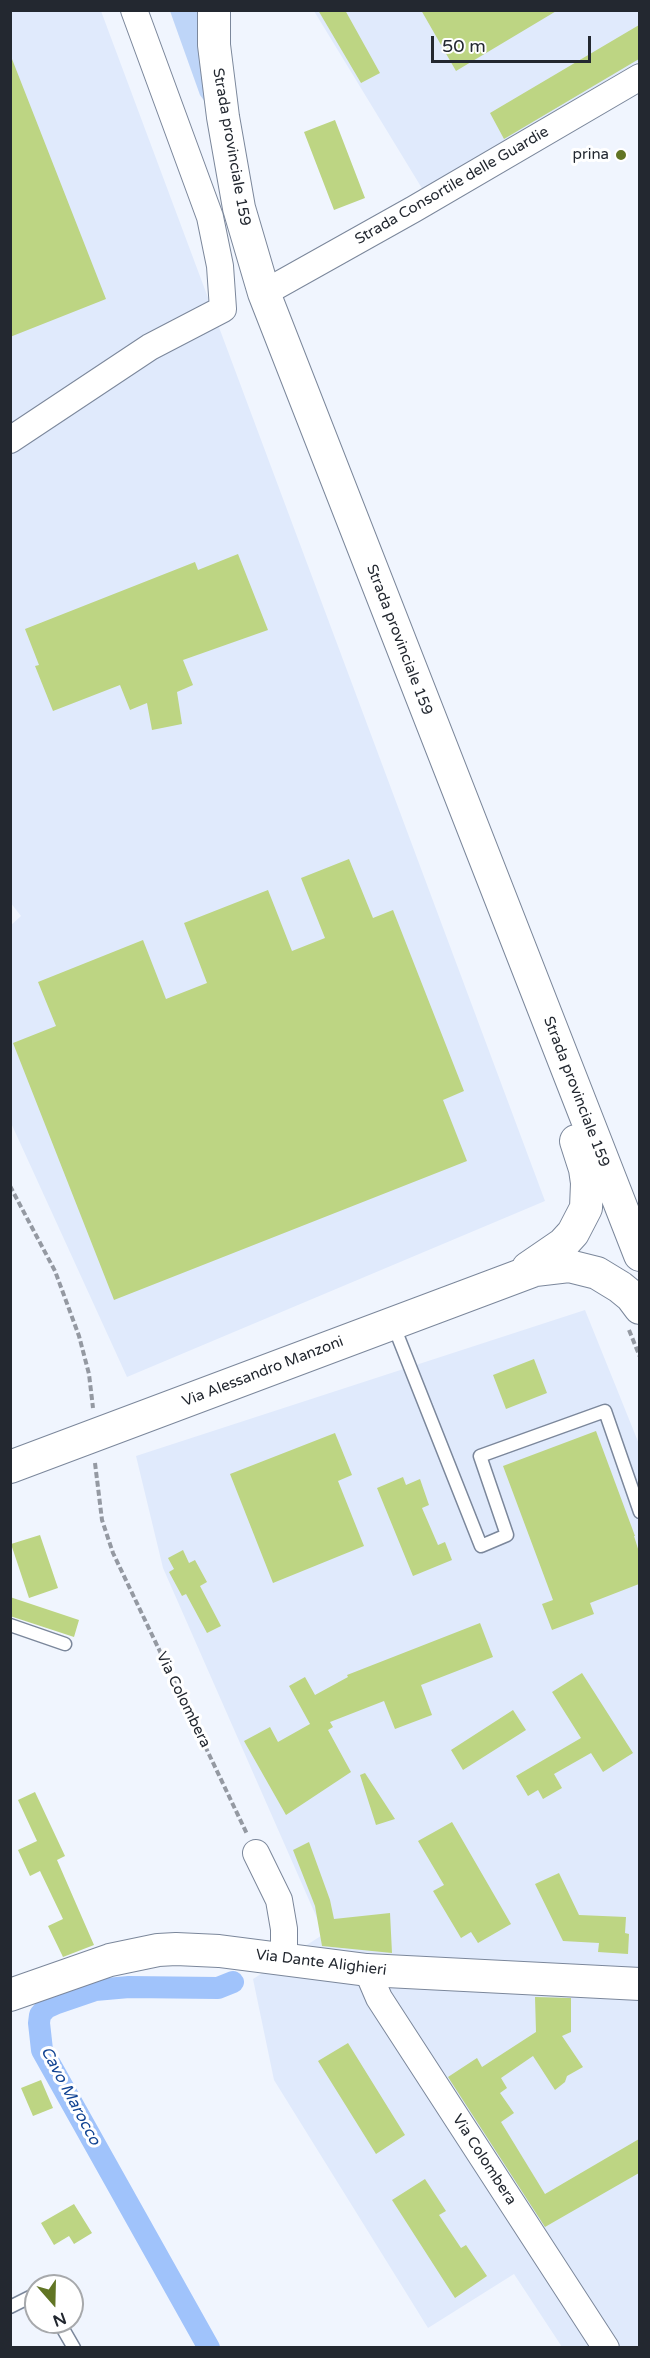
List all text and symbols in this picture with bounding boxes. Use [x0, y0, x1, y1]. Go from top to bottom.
scale bar [434, 24, 594, 62]
text: 50 m [442, 35, 486, 57]
street label: Strada provinciale 159 [208, 67, 254, 227]
street label: Strada Consortile delle Guardie [352, 123, 552, 249]
place label: prina [572, 146, 609, 164]
marker: prina [614, 148, 628, 162]
street label: Strada provinciale 159 [362, 562, 436, 718]
street label: Strada provinciale 159 [539, 1014, 613, 1170]
street label: Via Alessandro Manzoni [180, 1333, 346, 1411]
street label: Via Colombera [152, 1649, 214, 1751]
street label: Via Dante Alighieri [255, 1946, 387, 1980]
water label: Cavo Marocco [36, 2043, 104, 2149]
street label: Via Colombera [448, 2111, 520, 2209]
north arrow [24, 2274, 84, 2334]
text: N [50, 2307, 69, 2331]

